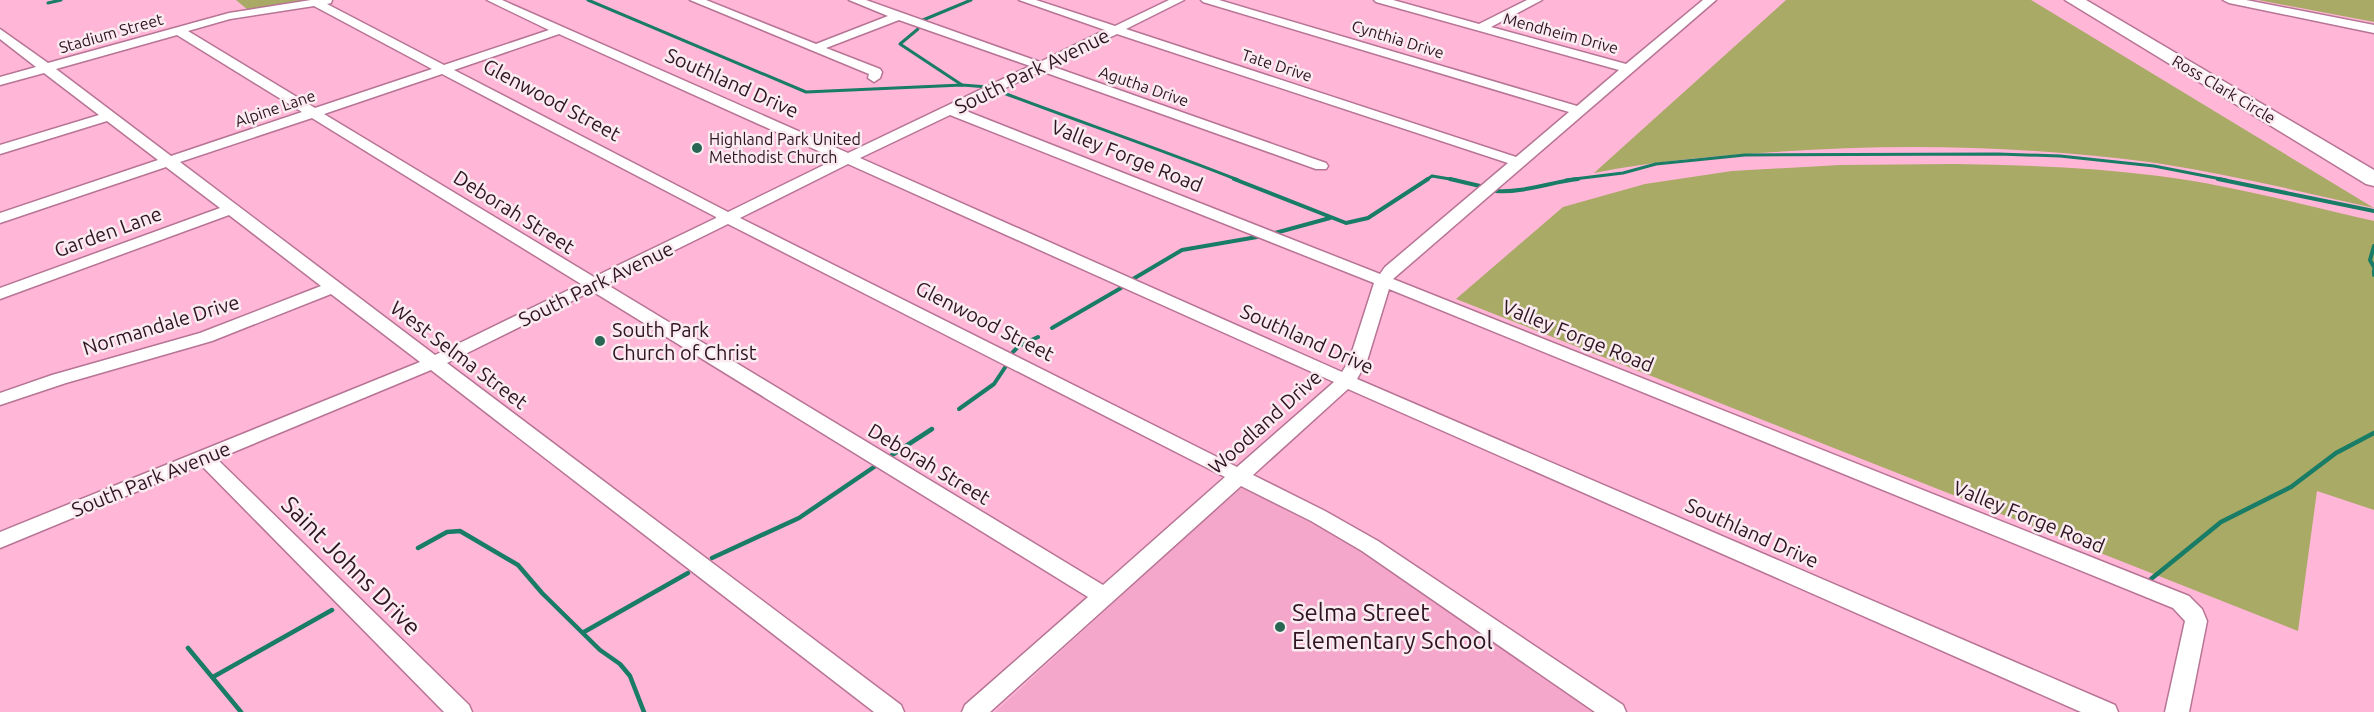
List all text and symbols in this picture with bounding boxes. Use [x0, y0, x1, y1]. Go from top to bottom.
street label: Stadium Street [57, 9, 166, 56]
street label: Mendheim Drive [1501, 9, 1621, 57]
street label: Cynthia Drive [1350, 16, 1446, 62]
street label: South Park Avenue [951, 23, 1113, 118]
street label: Southland Drive [662, 43, 802, 122]
street label: Tate Drive [1239, 45, 1315, 85]
street label: Ross Clark Circle [2169, 51, 2279, 127]
street label: Glenwood Street [480, 54, 625, 145]
street label: Agutha Drive [1097, 62, 1191, 110]
street label: Alpine Lane [232, 86, 318, 130]
street label: Valley Forge Road [1048, 115, 1206, 196]
place label: Highland Park United Methodist Church [709, 130, 861, 166]
marker: Highland Park United Methodist Church [690, 141, 704, 155]
street label: Deborah Street [450, 165, 579, 258]
street label: Garden Lane [51, 201, 165, 262]
street label: South Park Avenue [515, 236, 677, 331]
street label: Glenwood Street [912, 276, 1058, 365]
street label: Normandale Drive [80, 290, 242, 359]
street label: Valley Forge Road [1499, 295, 1657, 376]
street label: West Selma Street [386, 296, 532, 414]
street label: Southland Drive [1237, 299, 1377, 378]
place label: South Park Church of Christ [612, 318, 757, 364]
marker: South Park Church of Christ [593, 334, 607, 348]
street label: Woodland Drive [1204, 365, 1326, 478]
street label: Deborah Street [864, 418, 995, 509]
street label: South Park Avenue [68, 436, 234, 521]
street label: Valley Forge Road [1950, 476, 2108, 557]
street label: Saint Johns Drive [276, 491, 426, 641]
street label: Southland Drive [1682, 493, 1822, 572]
place label: Selma Street Elementary School [1292, 599, 1493, 654]
marker: Selma Street Elementary School [1273, 620, 1287, 634]

